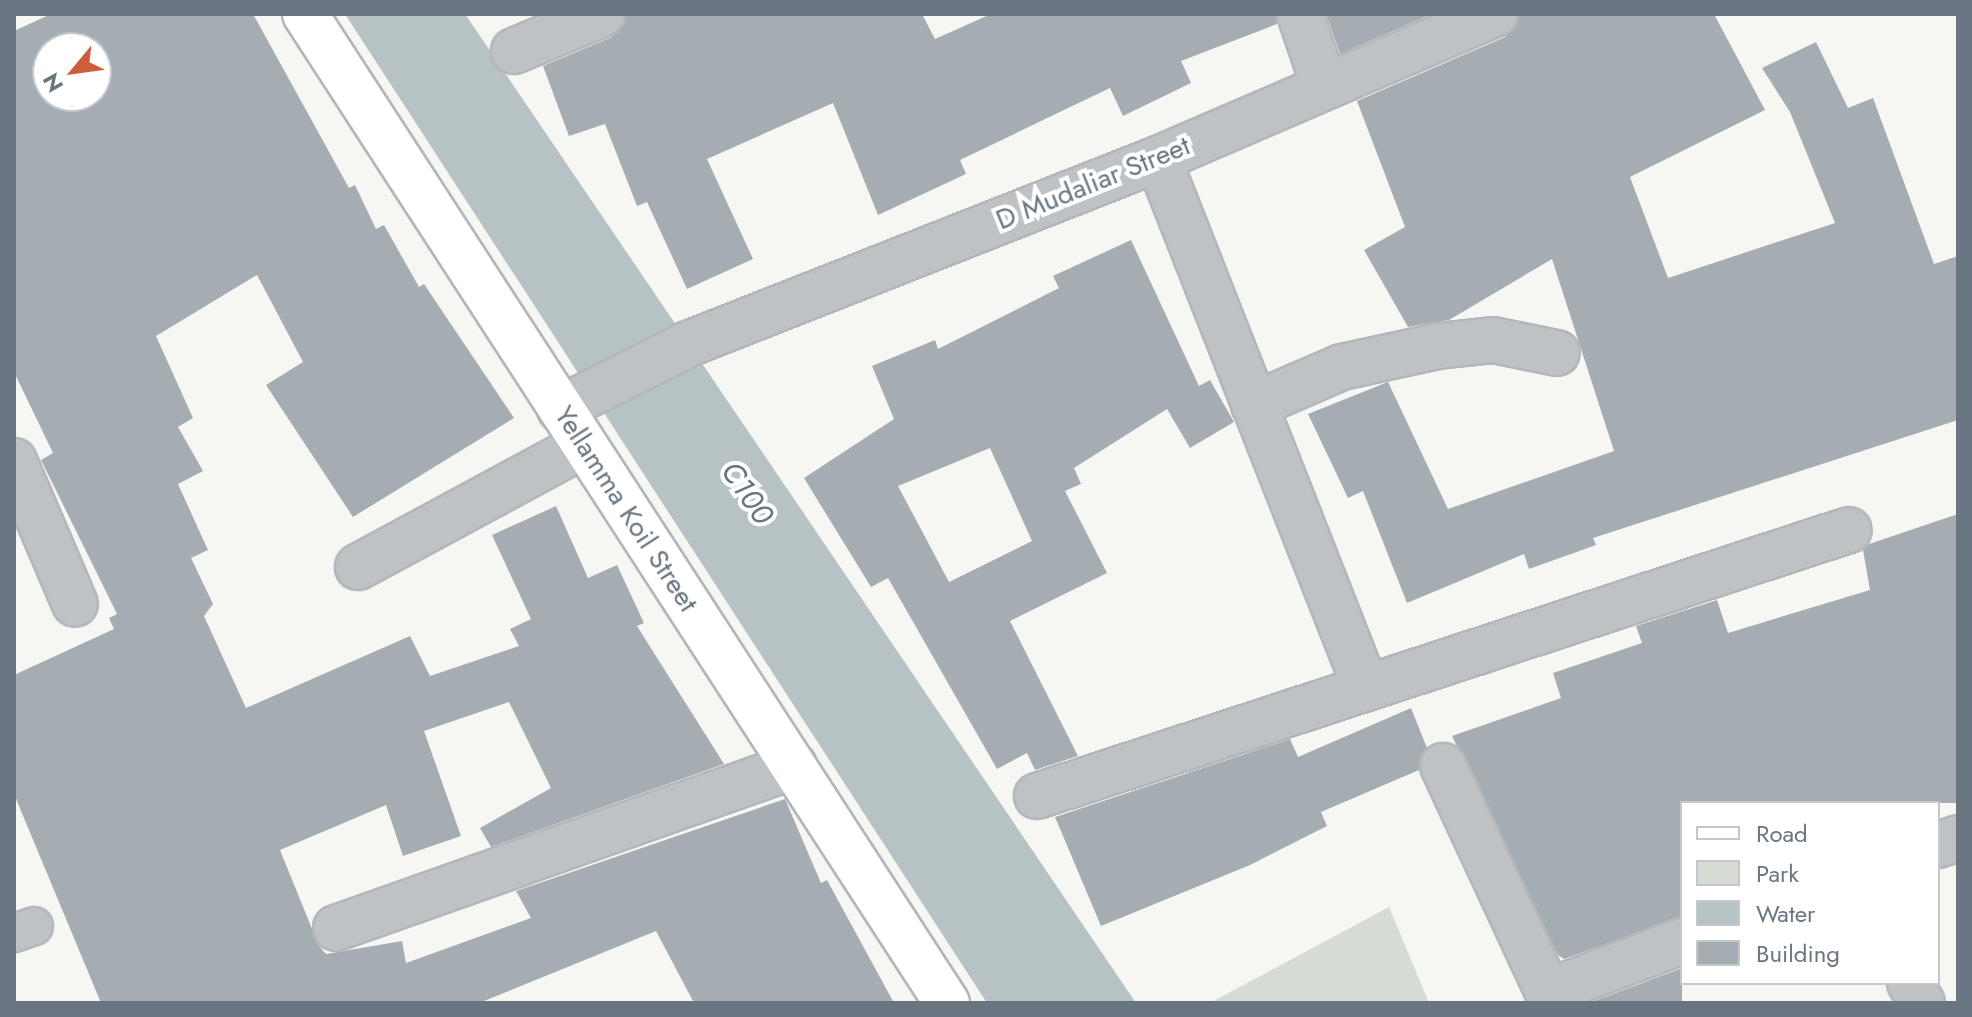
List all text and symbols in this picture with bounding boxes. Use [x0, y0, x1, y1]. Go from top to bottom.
north arrow [32, 32, 112, 112]
text: N [35, 67, 71, 98]
street label: D Mudaliar Street [991, 129, 1195, 237]
street label: Yellamma Koil Street [547, 400, 705, 618]
water label: C100 [713, 455, 781, 531]
legend [1680, 801, 1940, 985]
text: Road [1756, 816, 1808, 851]
text: Park [1756, 856, 1799, 891]
text: Water [1756, 896, 1815, 931]
text: Building [1756, 936, 1840, 971]

